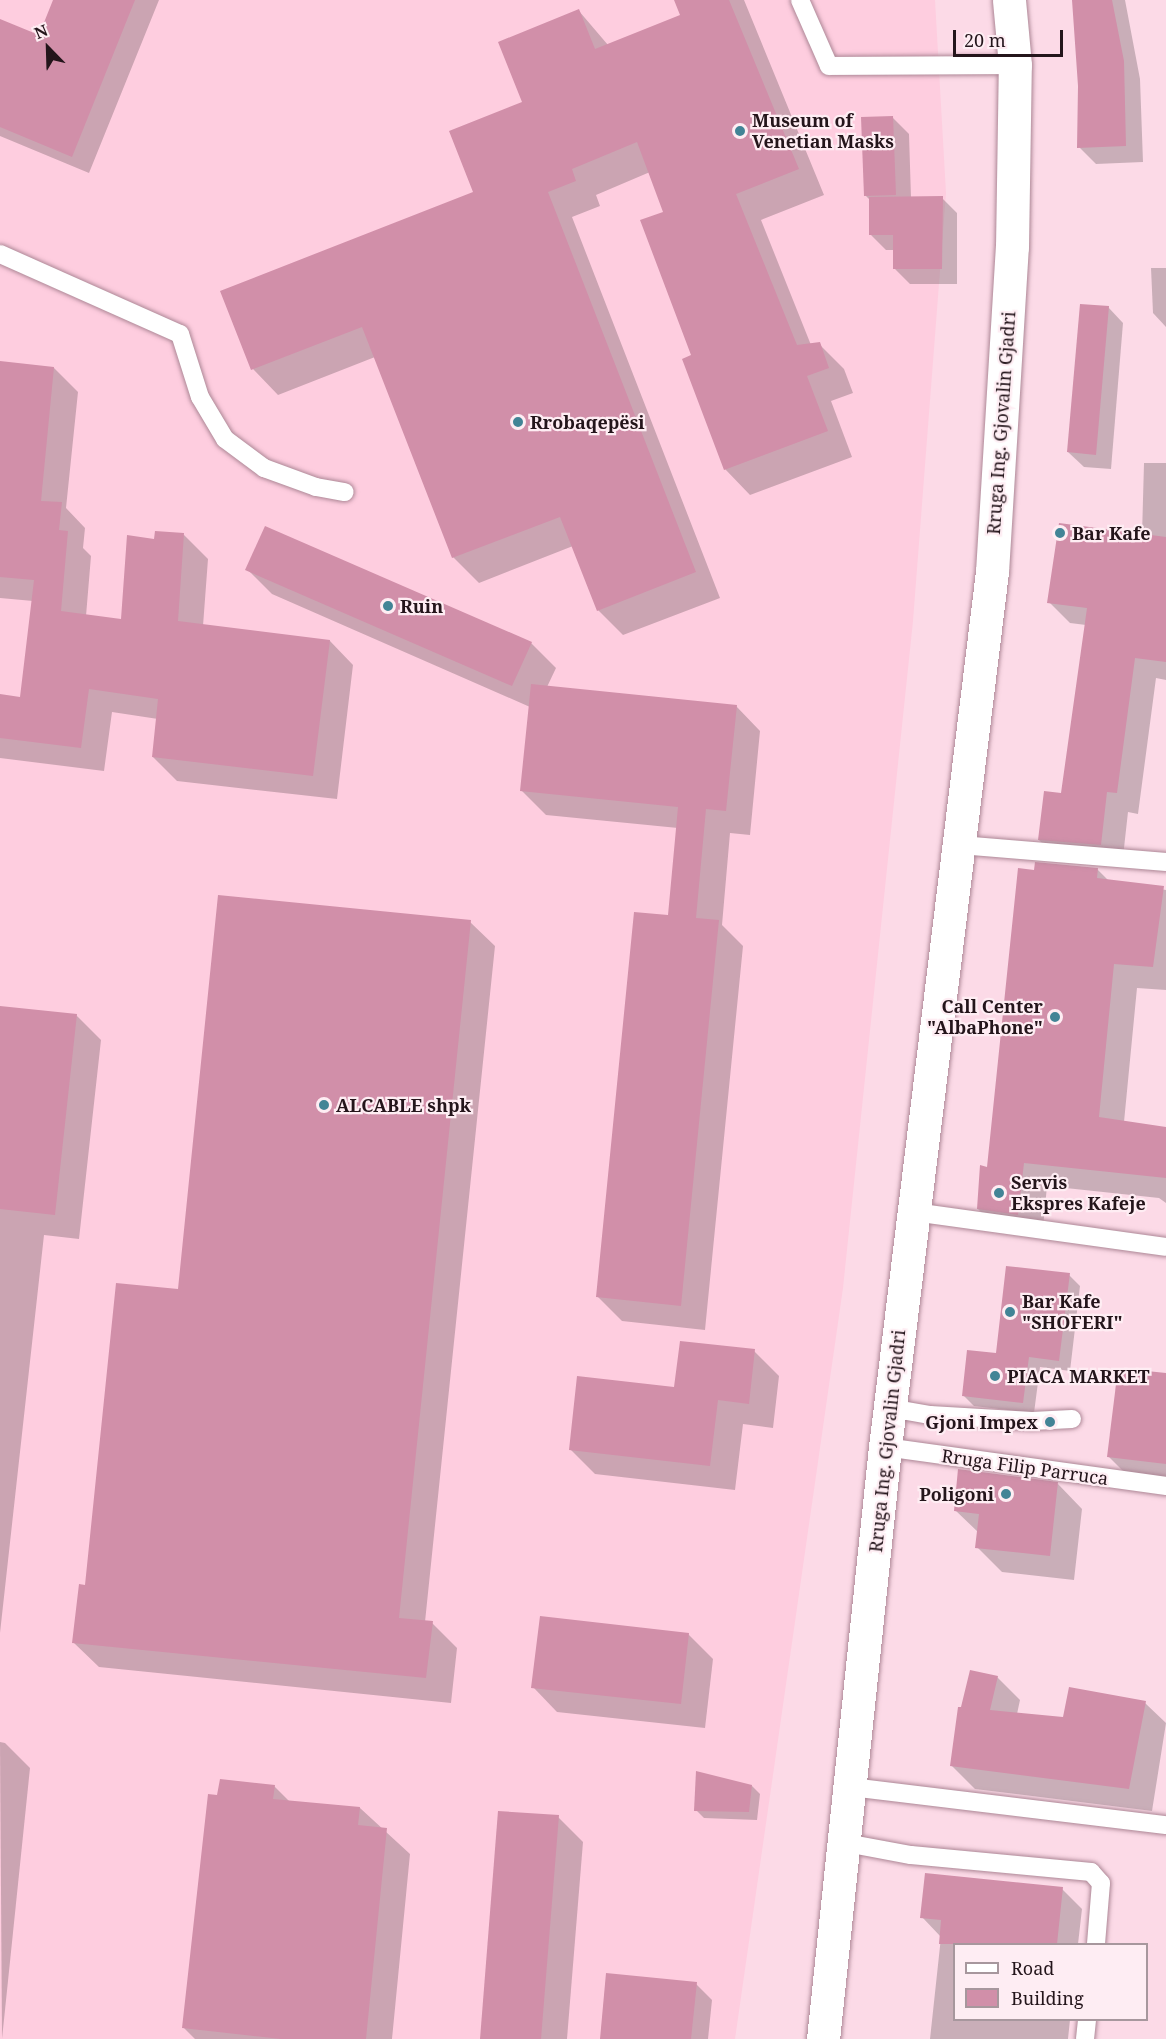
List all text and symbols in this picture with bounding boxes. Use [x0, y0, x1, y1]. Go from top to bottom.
north arrow [18, 18, 78, 78]
scale bar [956, 18, 1066, 56]
text: N [31, 19, 51, 44]
text: 20 m [964, 28, 1006, 52]
place label: Museum of Venetian Masks [752, 110, 894, 152]
marker: Museum of Venetian Masks [733, 124, 747, 138]
street label: Rruga Ing. Gjovalin Gjadri [982, 311, 1020, 535]
place label: Rrobaqepësi [530, 411, 645, 433]
marker: Rrobaqepësi [511, 415, 525, 429]
place label: Bar Kafe [1072, 522, 1151, 544]
marker: Bar Kafe [1053, 526, 1067, 540]
place label: Ruin [400, 595, 443, 617]
marker: Ruin [381, 599, 395, 613]
place label: Call Center "AlbaPhone" [927, 996, 1043, 1038]
marker: Call Center "AlbaPhone" [1048, 1010, 1062, 1024]
place label: ALCABLE shpk [336, 1094, 471, 1116]
marker: ALCABLE shpk [317, 1098, 331, 1112]
place label: Servis Ekspres Kafeje [1011, 1172, 1146, 1214]
marker: Servis Ekspres Kafeje [992, 1186, 1006, 1200]
place label: Bar Kafe "SHOFERI" [1022, 1291, 1123, 1334]
marker: Bar Kafe "SHOFERI" [1003, 1305, 1017, 1319]
street label: Rruga Ing. Gjovalin Gjadri [865, 1329, 909, 1553]
place label: PIACA MARKET [1007, 1365, 1149, 1387]
marker: PIACA MARKET [988, 1369, 1002, 1383]
place label: Gjoni Impex [925, 1411, 1038, 1433]
marker: Gjoni Impex [1043, 1415, 1057, 1429]
street label: Rruga Filip Parruca [940, 1445, 1110, 1489]
place label: Poligoni [919, 1483, 994, 1505]
marker: Poligoni [999, 1487, 1013, 1501]
legend [953, 1943, 1148, 2021]
text: Road [1011, 1956, 1054, 1980]
text: Building [1011, 1986, 1084, 2010]

